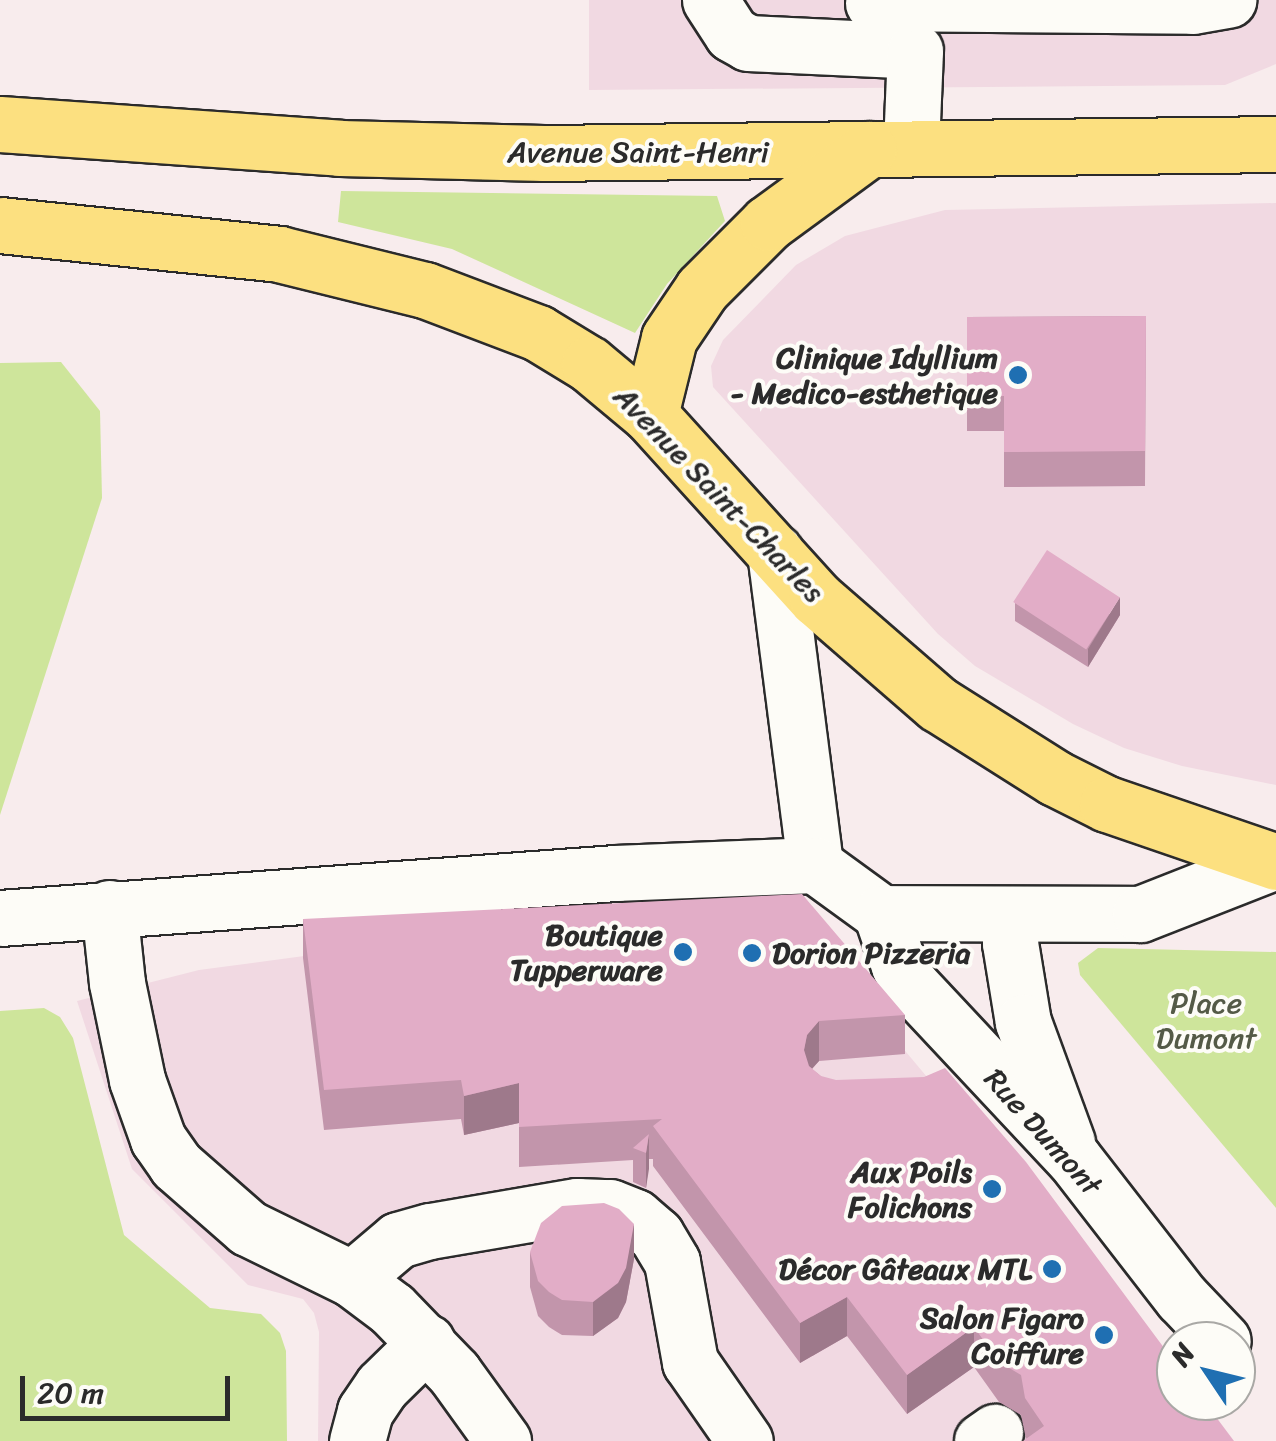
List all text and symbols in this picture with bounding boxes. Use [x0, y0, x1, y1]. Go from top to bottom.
street label: Avenue Saint-Henri [507, 134, 769, 170]
place label: Clinique Idyllium - Medico-esthetique [730, 340, 998, 410]
marker: Clinique Idyllium - Medico-esthetique [1007, 364, 1029, 386]
street label: Avenue Saint-Charles [606, 378, 832, 610]
place label: Boutique Tupperware [510, 917, 663, 988]
place label: Dorion Pizzeria [772, 935, 971, 971]
marker: Boutique Tupperware [672, 941, 694, 963]
marker: Dorion Pizzeria [741, 942, 763, 964]
park label: Place Dumont [1156, 985, 1256, 1056]
street label: Rue Dumont [977, 1061, 1109, 1203]
place label: Aux Poils Folichons [848, 1154, 972, 1224]
marker: Aux Poils Folichons [981, 1178, 1003, 1200]
place label: Décor Gâteaux MTL [778, 1251, 1032, 1287]
marker: Décor Gâteaux MTL [1041, 1258, 1063, 1280]
place label: Salon Figaro Coiffure [920, 1300, 1084, 1370]
north arrow [1156, 1321, 1256, 1421]
marker: Salon Figaro Coiffure [1093, 1324, 1115, 1346]
text: N [1157, 1333, 1208, 1377]
scale bar [25, 1356, 235, 1418]
text: 20 m [37, 1366, 104, 1420]

